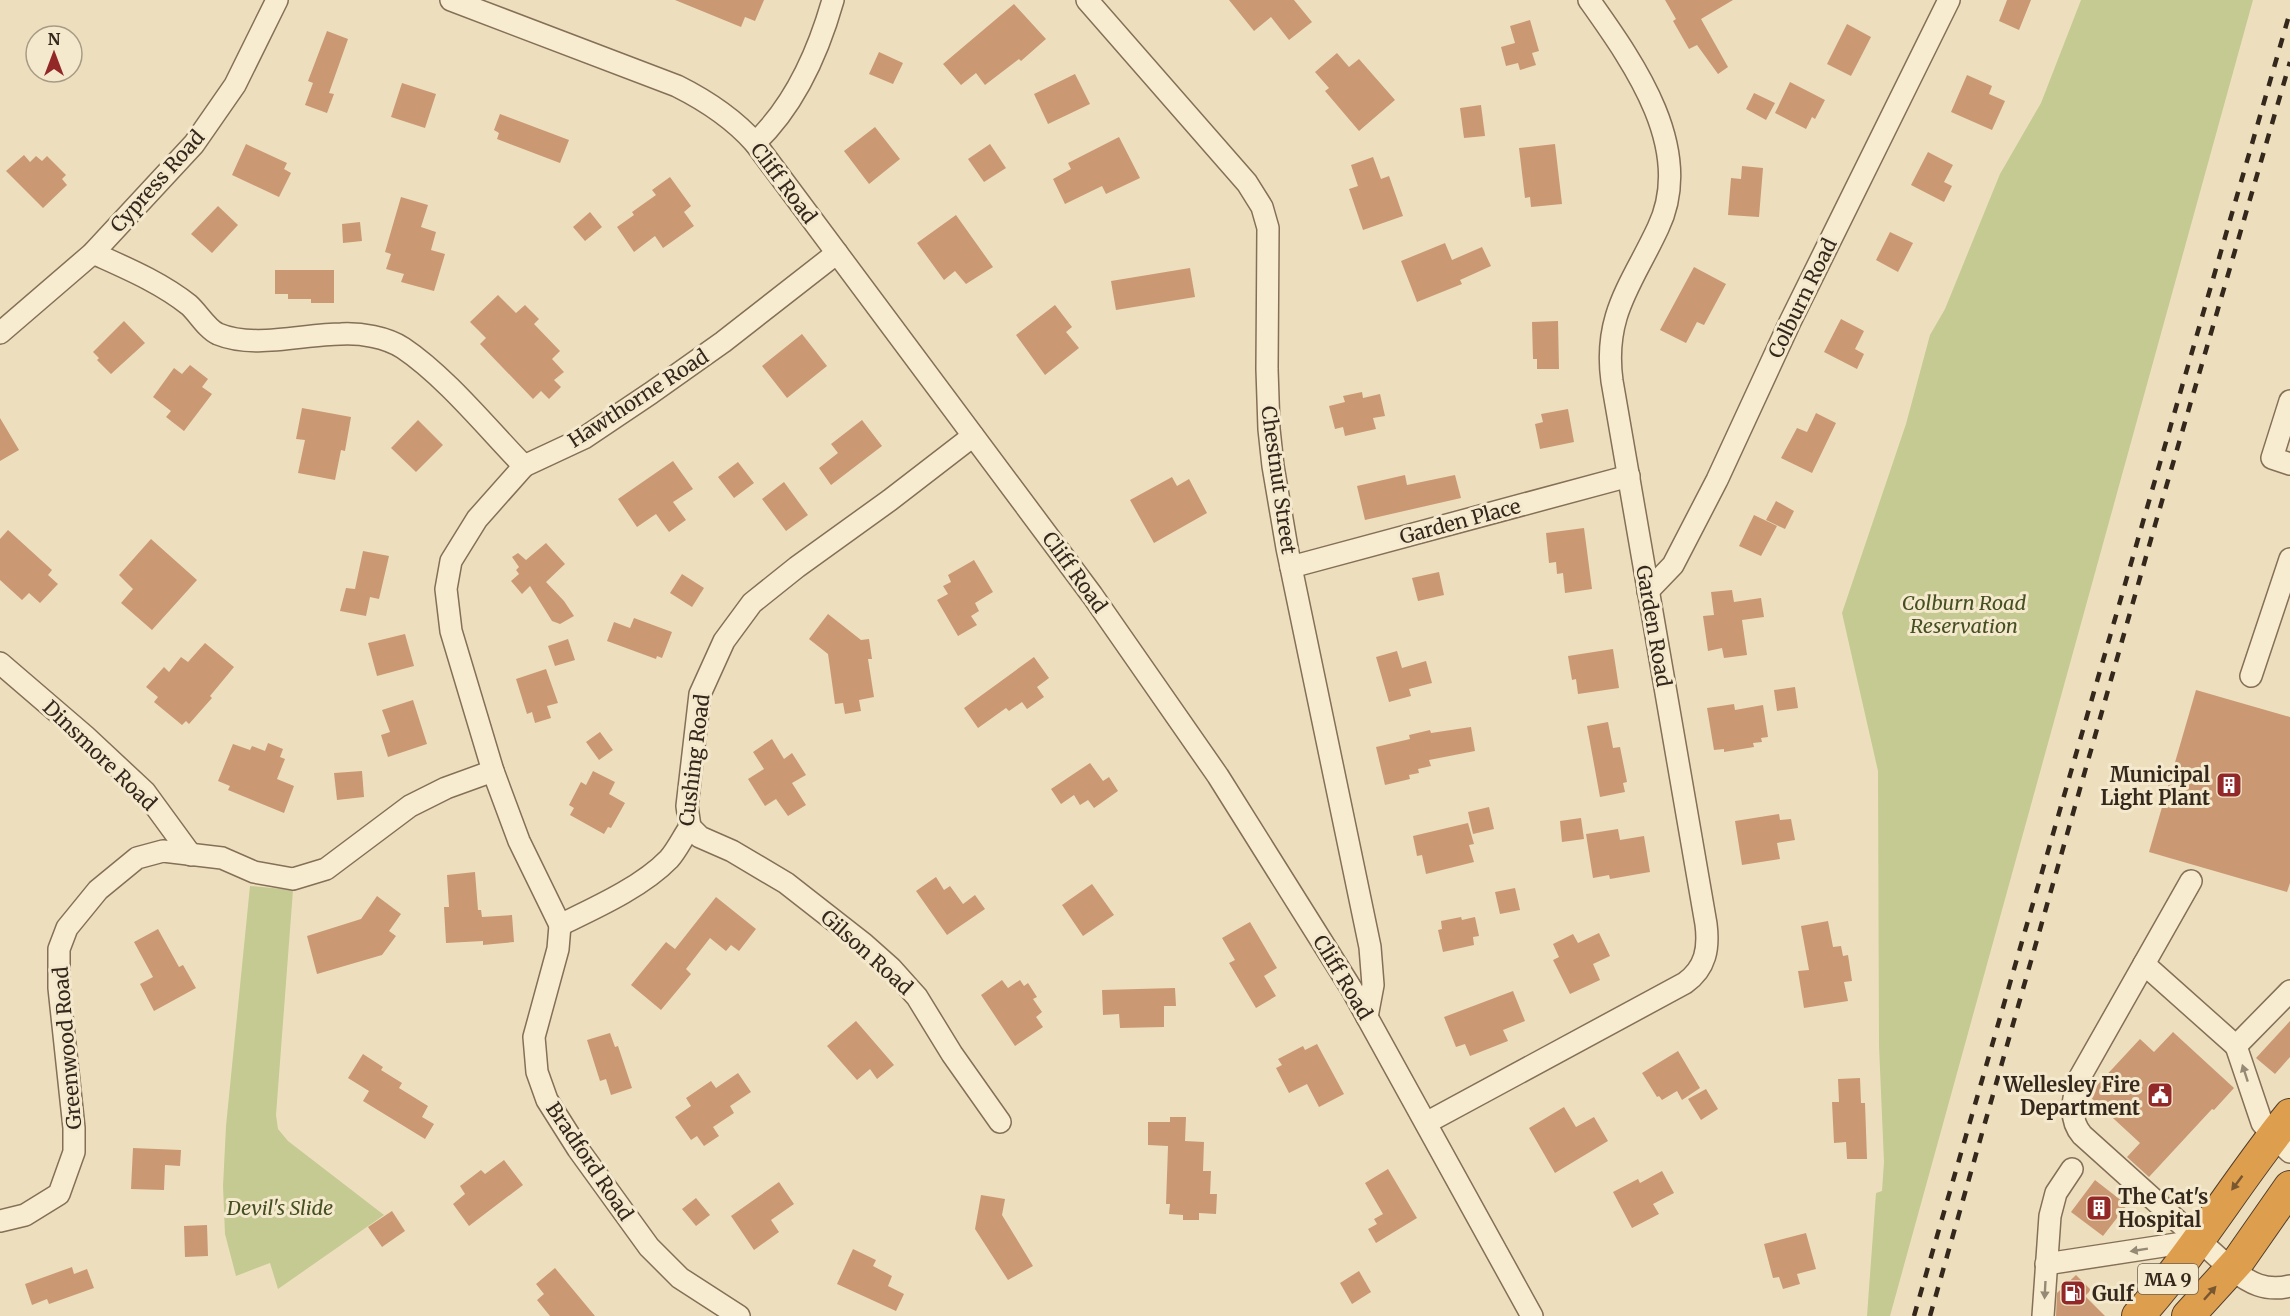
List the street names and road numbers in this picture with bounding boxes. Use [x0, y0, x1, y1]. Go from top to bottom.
street label: Cypress Road [105, 125, 209, 237]
street label: Cliff Road [746, 138, 822, 228]
street label: Colburn Road [1762, 234, 1842, 362]
street label: Hawthorne Road [563, 343, 713, 453]
street label: Chestnut Street [1256, 404, 1302, 556]
street label: Garden Place [1397, 493, 1523, 549]
street label: Cliff Road [1037, 527, 1113, 617]
street label: Garden Road [1631, 563, 1677, 689]
street label: Cushing Road [673, 693, 715, 827]
street label: Dinsmore Road [38, 695, 162, 815]
street label: Gilson Road [816, 904, 918, 1000]
street label: Cliff Road [1308, 930, 1378, 1024]
street label: Greenwood Road [47, 966, 87, 1130]
street label: Bradford Road [541, 1097, 639, 1225]
road number: MA 9 [2138, 1264, 2198, 1294]

